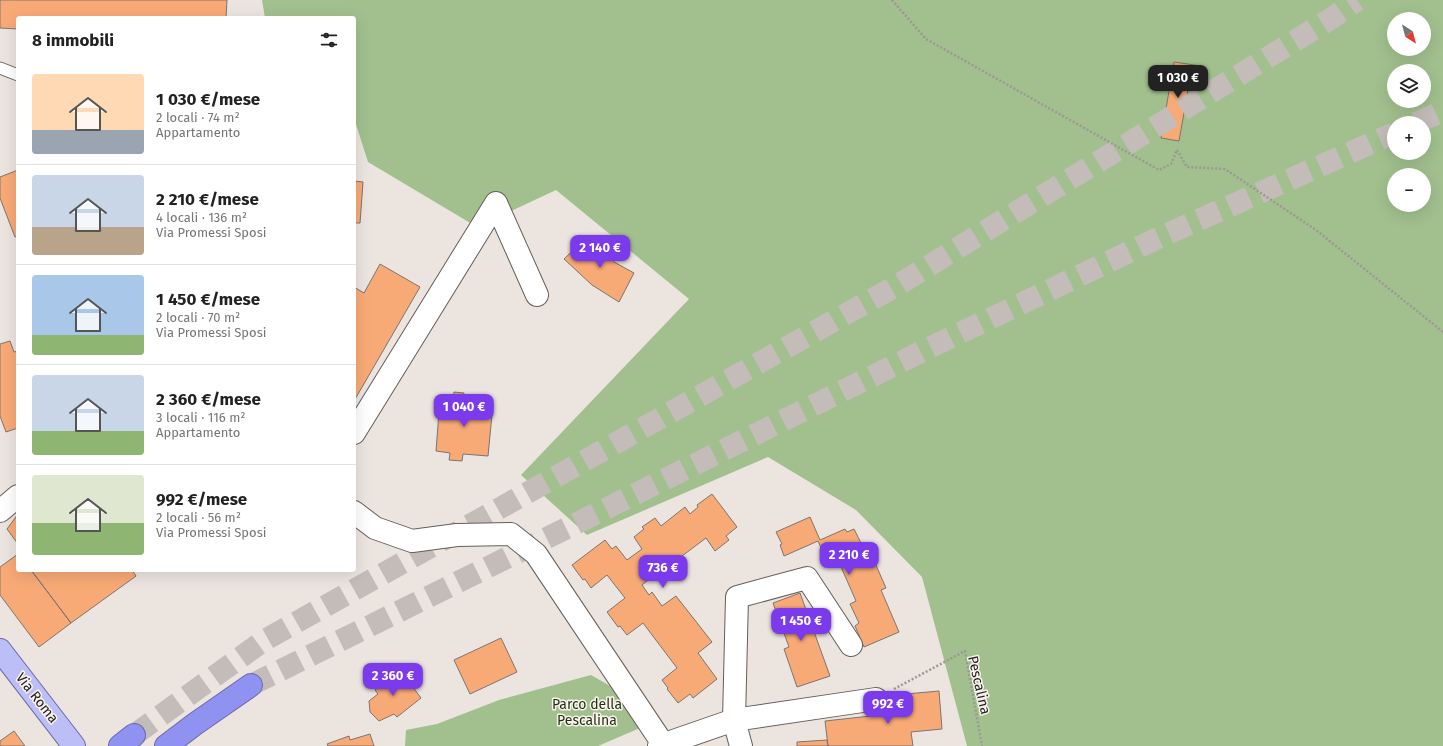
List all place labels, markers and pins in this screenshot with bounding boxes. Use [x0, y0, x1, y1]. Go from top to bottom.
pin: 1 030 € [1141, 65, 1215, 99]
pin: 2 140 € [563, 235, 637, 269]
pin: 1 040 € [427, 394, 501, 428]
pin: 2 210 € [812, 542, 886, 576]
pin: 736 € [635, 555, 691, 589]
pin: 1 450 € [764, 608, 838, 642]
pin: 2 360 € [356, 663, 430, 697]
pin: 992 € [860, 691, 916, 725]

